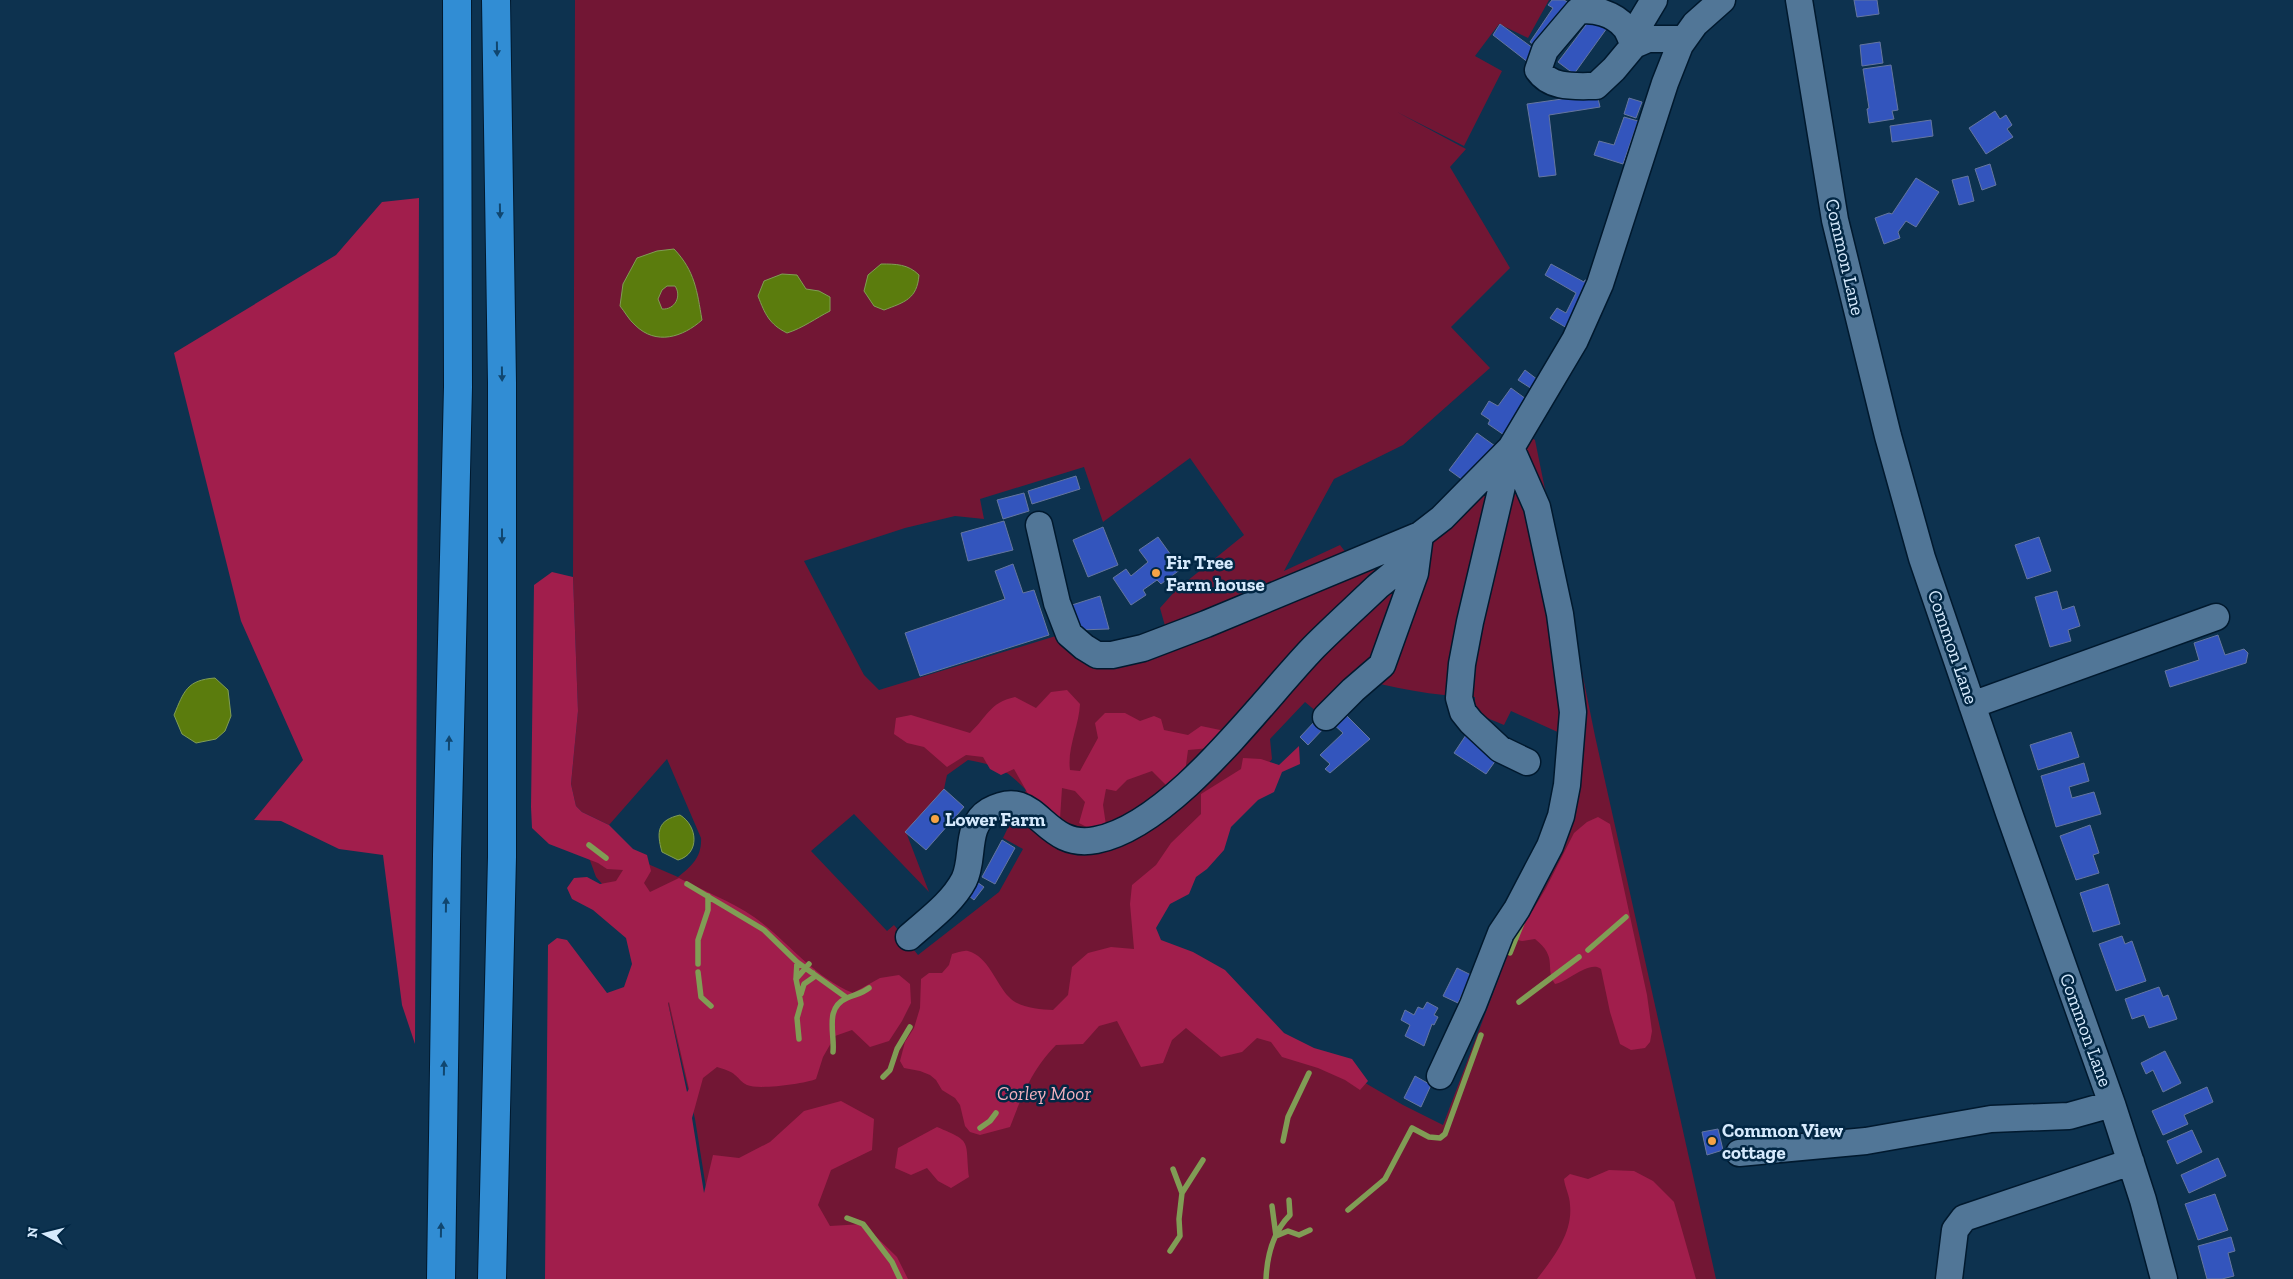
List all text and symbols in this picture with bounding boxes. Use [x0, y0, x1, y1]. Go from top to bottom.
one-way arrow [493, 41, 501, 57]
street label: Common Lane [1820, 196, 1870, 318]
one-way arrow [496, 203, 504, 219]
one-way arrow [498, 366, 506, 382]
one-way arrow [498, 528, 506, 544]
place label: Fir Tree Farm house [1166, 551, 1265, 596]
marker: Fir Tree Farm house [1150, 567, 1162, 579]
street label: Common Lane [1923, 587, 1983, 707]
one-way arrow [446, 735, 454, 751]
place label: Lower Farm [945, 808, 1046, 831]
marker: Lower Farm [929, 813, 941, 825]
one-way arrow [442, 897, 450, 913]
street label: Common Lane [2055, 970, 2117, 1090]
one-way arrow [440, 1060, 448, 1076]
park label: Corley Moor [997, 1082, 1091, 1105]
place label: Common View cottage [1722, 1119, 1844, 1164]
marker: Common View cottage [1706, 1135, 1718, 1147]
north arrow [20, 1209, 70, 1259]
one-way arrow [437, 1222, 445, 1238]
text: N [24, 1226, 42, 1239]

